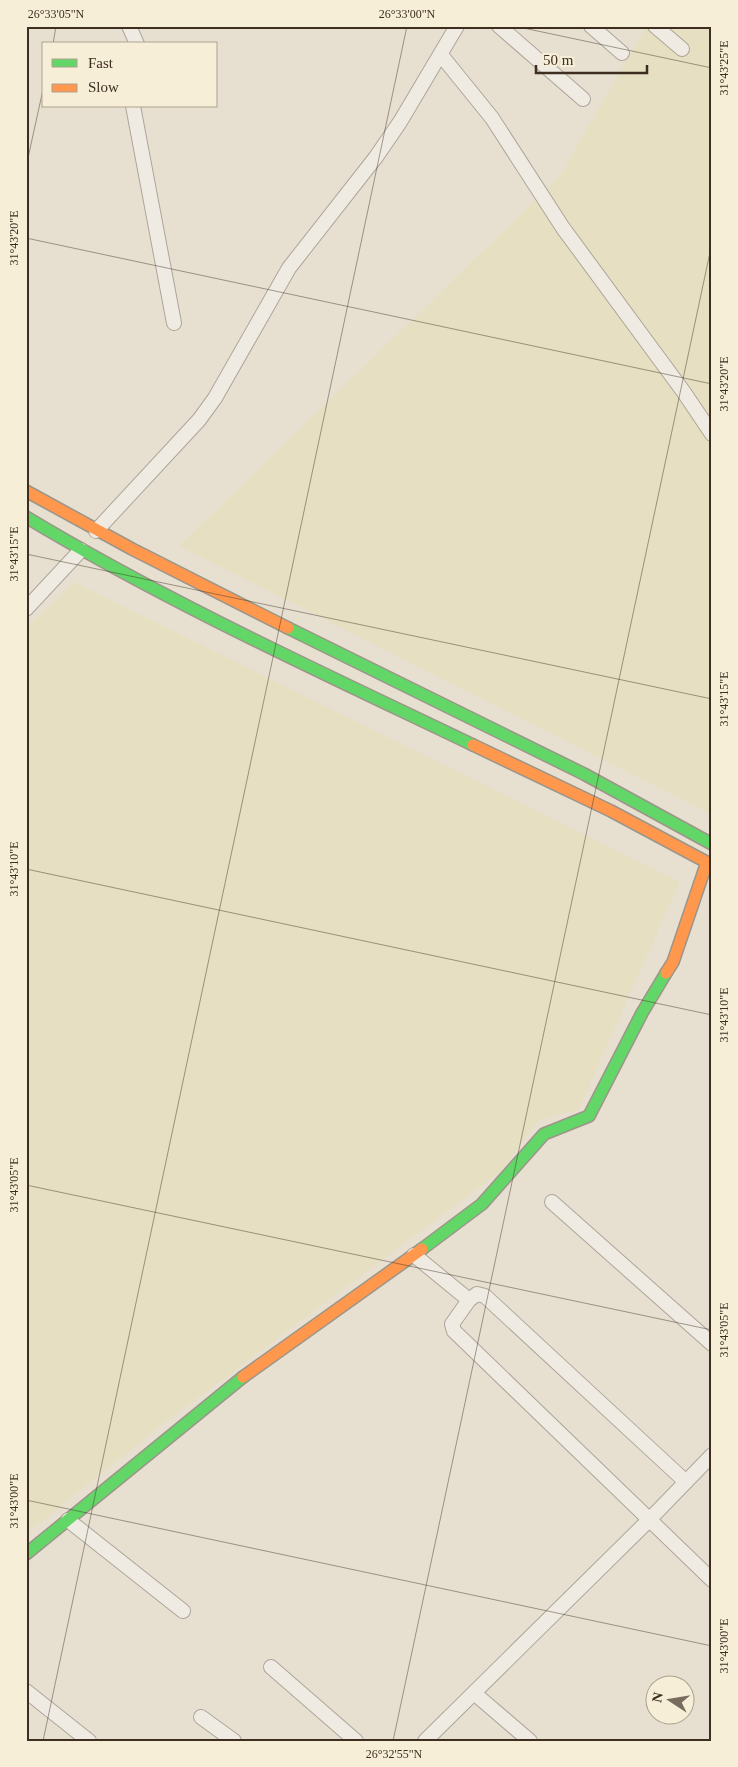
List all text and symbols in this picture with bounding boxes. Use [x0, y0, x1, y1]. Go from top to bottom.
text: 26°33'05"N [28, 7, 85, 21]
text: 26°33'00"N [379, 7, 436, 21]
text: 31°43'25"E [717, 40, 731, 96]
legend [42, 42, 218, 108]
scale bar [536, 42, 647, 74]
text: 50 m [543, 52, 574, 68]
text: Fast [88, 55, 114, 71]
text: Slow [88, 79, 119, 95]
text: 31°43'20"E [7, 210, 21, 266]
text: 31°43'20"E [717, 356, 731, 412]
text: 31°43'15"E [7, 526, 21, 582]
text: 31°43'15"E [717, 671, 731, 727]
text: 31°43'10"E [7, 841, 21, 897]
text: 31°43'10"E [717, 987, 731, 1043]
text: 31°43'05"E [7, 1157, 21, 1213]
text: 31°43'05"E [717, 1302, 731, 1358]
text: 31°43'00"E [7, 1473, 21, 1529]
text: 31°43'00"E [717, 1618, 731, 1674]
north arrow [646, 1674, 696, 1724]
text: N [649, 1691, 666, 1704]
text: 26°32'55"N [366, 1747, 423, 1761]

